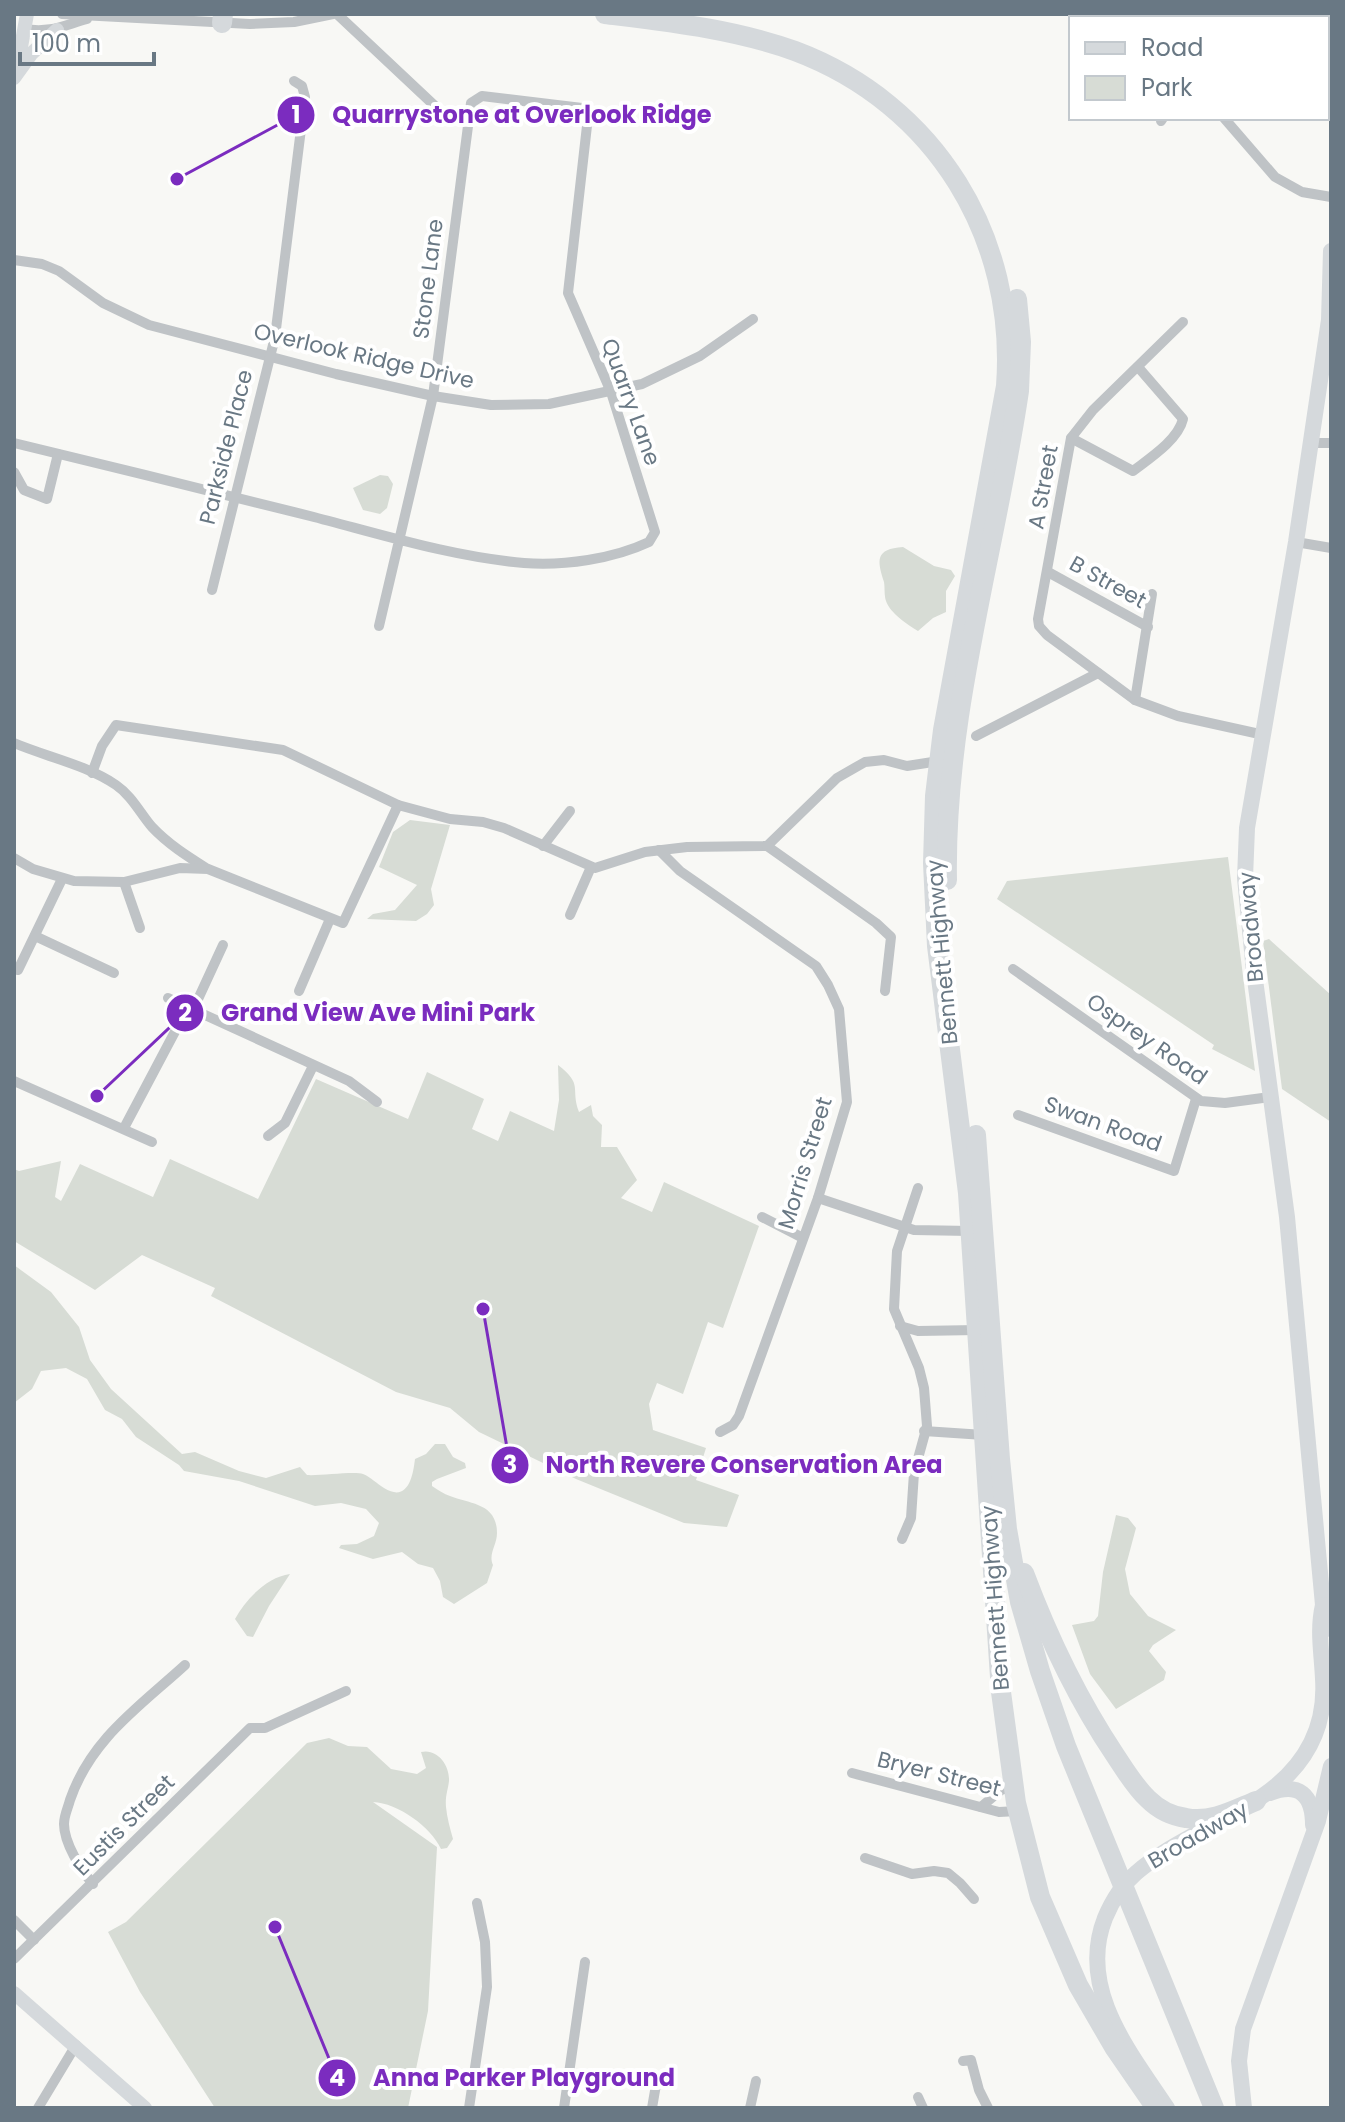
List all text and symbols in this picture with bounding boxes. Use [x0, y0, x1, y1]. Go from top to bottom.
scale bar [20, 16, 154, 66]
legend [1069, 16, 1329, 120]
text: 100 m [32, 27, 101, 60]
text: Road [1141, 31, 1203, 64]
text: Park [1141, 71, 1193, 104]
callout: Quarrystone at Overlook Ridge [276, 91, 727, 139]
text: 1 [291, 98, 301, 131]
text: Quarrystone at Overlook Ridge [332, 98, 712, 131]
street label: Stone Lane [405, 217, 451, 341]
street label: Overlook Ridge Drive [251, 316, 477, 396]
street label: Quarry Lane [594, 334, 668, 470]
street label: Parkside Place [192, 366, 260, 528]
street label: A Street [1020, 442, 1066, 532]
street label: B Street [1064, 548, 1152, 616]
street label: Bennett Highway [918, 858, 966, 1046]
street label: Broadway [1231, 870, 1271, 984]
street label: Osprey Road [1080, 986, 1214, 1092]
callout: Grand View Ave Mini Park [165, 989, 551, 1037]
text: 2 [178, 996, 192, 1029]
text: Grand View Ave Mini Park [221, 996, 535, 1029]
street label: Swan Road [1040, 1088, 1166, 1160]
street label: Morris Street [770, 1093, 840, 1233]
callout: North Revere Conservation Area [490, 1441, 958, 1489]
text: 3 [503, 1448, 517, 1481]
text: North Revere Conservation Area [546, 1448, 942, 1481]
street label: Bennett Highway [973, 1504, 1017, 1692]
street label: Bryer Street [874, 1744, 1004, 1804]
street label: Eustis Street [66, 1767, 182, 1883]
street label: Broadway [1142, 1794, 1254, 1876]
callout: Anna Parker Playground [317, 2054, 691, 2102]
text: 4 [329, 2061, 345, 2094]
text: Anna Parker Playground [373, 2061, 675, 2094]

